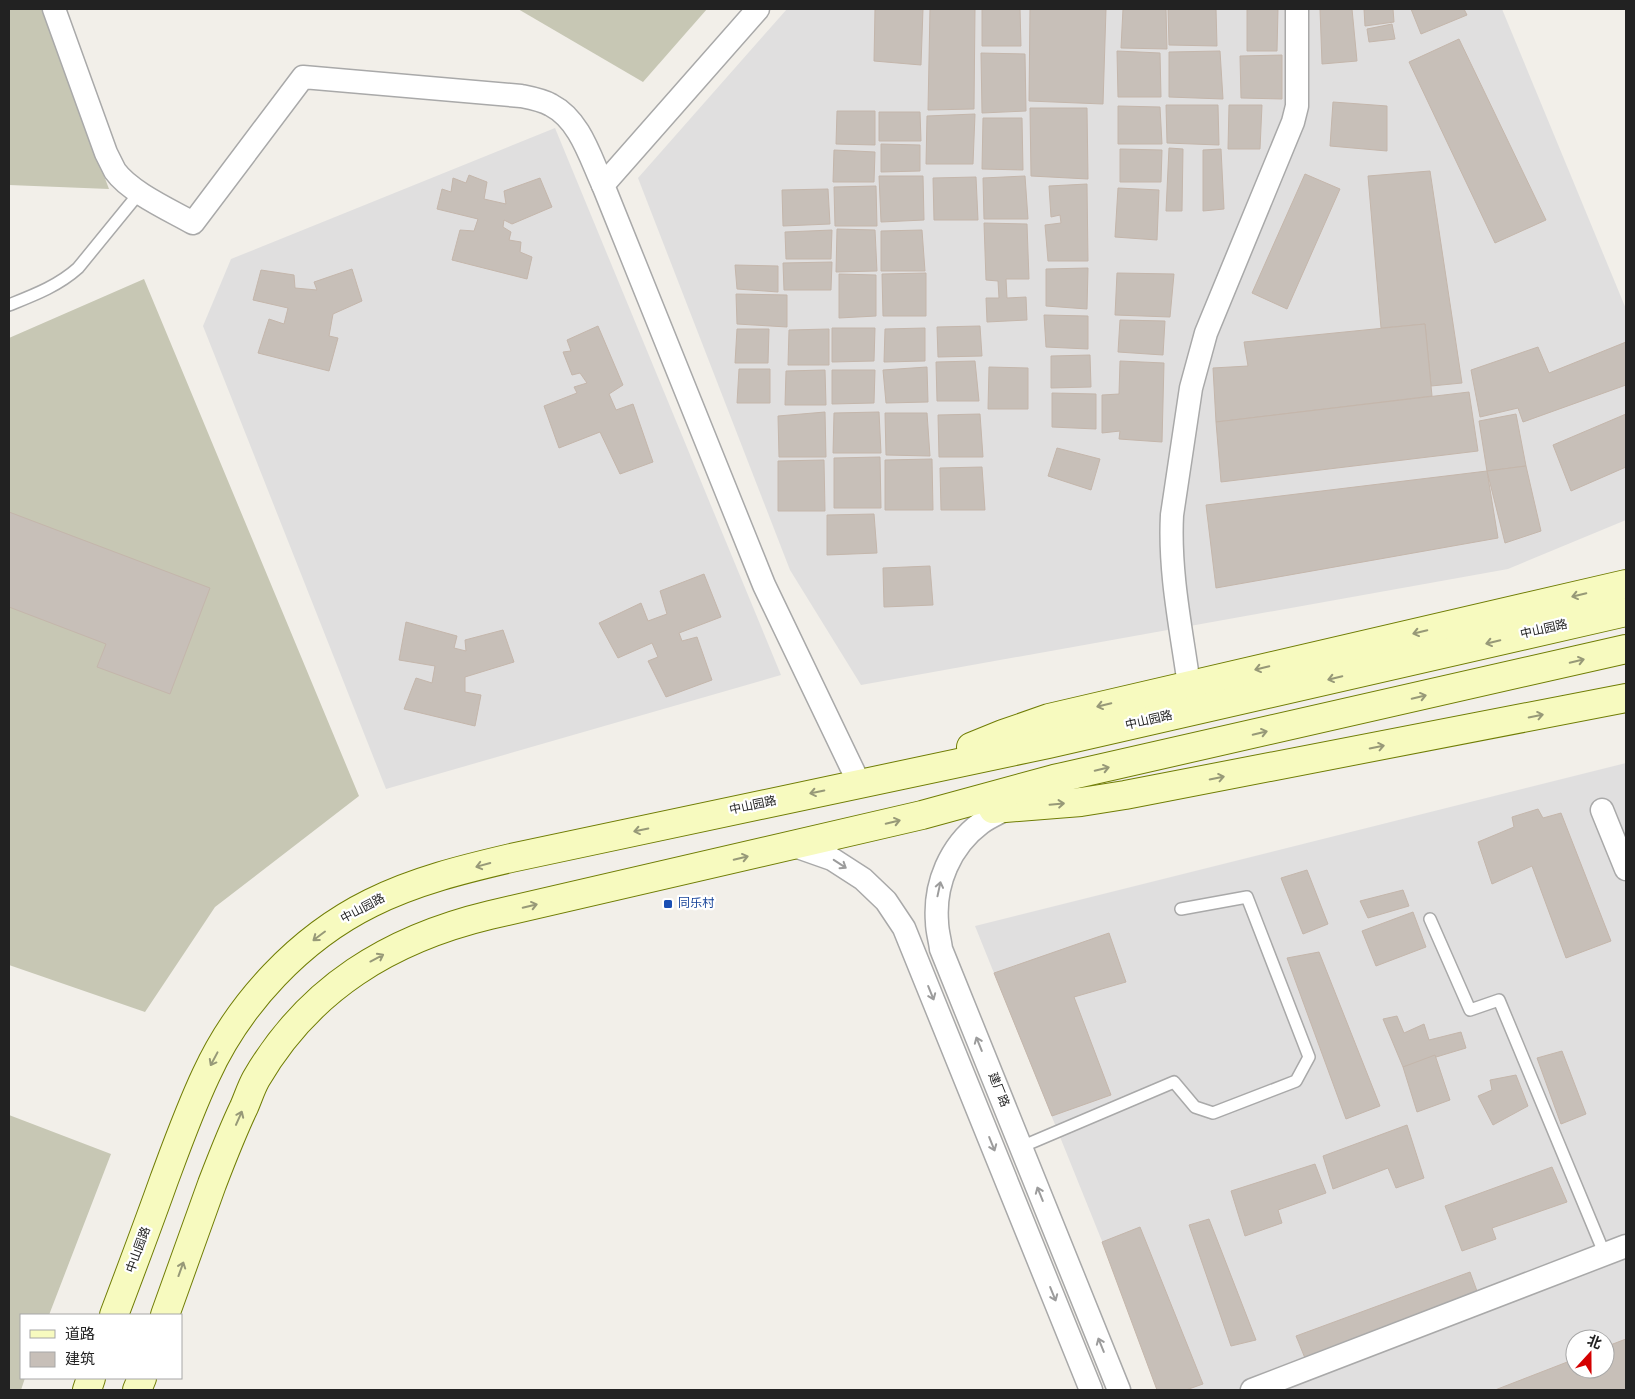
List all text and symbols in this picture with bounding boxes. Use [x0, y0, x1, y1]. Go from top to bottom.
one-way arrow [1571, 591, 1587, 600]
street label: 中山园路 [1519, 617, 1569, 643]
one-way arrow [1413, 628, 1429, 637]
one-way arrow [1486, 638, 1502, 647]
one-way arrow [1569, 656, 1585, 665]
one-way arrow [1254, 664, 1270, 673]
one-way arrow [1327, 674, 1343, 683]
one-way arrow [1410, 692, 1426, 701]
one-way arrow [1096, 701, 1112, 710]
street label: 中山园路 [1124, 708, 1174, 734]
one-way arrow [1528, 710, 1544, 720]
one-way arrow [1252, 728, 1268, 737]
one-way arrow [1368, 742, 1384, 751]
one-way arrow [1094, 764, 1110, 773]
one-way arrow [1209, 773, 1225, 782]
one-way arrow [810, 788, 826, 797]
street label: 中山园路 [728, 793, 778, 819]
one-way arrow [1048, 799, 1064, 809]
one-way arrow [885, 817, 901, 826]
one-way arrow [634, 826, 650, 835]
one-way arrow [733, 853, 749, 862]
one-way arrow [832, 859, 846, 869]
one-way arrow [475, 861, 491, 870]
one-way arrow [935, 882, 945, 898]
street label: 中山园路 [338, 891, 388, 927]
place label: 同乐村 [678, 896, 715, 912]
marker: 同乐村 [662, 898, 674, 910]
one-way arrow [521, 901, 537, 910]
one-way arrow [312, 931, 326, 941]
one-way arrow [369, 953, 384, 963]
one-way arrow [927, 985, 936, 1000]
one-way arrow [974, 1037, 983, 1052]
one-way arrow [209, 1051, 219, 1066]
street label: 建厂路 [984, 1070, 1012, 1110]
one-way arrow [235, 1111, 244, 1126]
one-way arrow [988, 1136, 997, 1151]
one-way arrow [1035, 1187, 1044, 1202]
street label: 中山园路 [123, 1225, 155, 1275]
one-way arrow [177, 1262, 186, 1278]
one-way arrow [1049, 1287, 1058, 1302]
legend [20, 1314, 182, 1379]
text: 道路 [65, 1326, 95, 1345]
north arrow [1565, 1329, 1615, 1379]
text: 北 [1585, 1333, 1604, 1354]
one-way arrow [1096, 1338, 1105, 1353]
text: 建筑 [65, 1351, 95, 1370]

